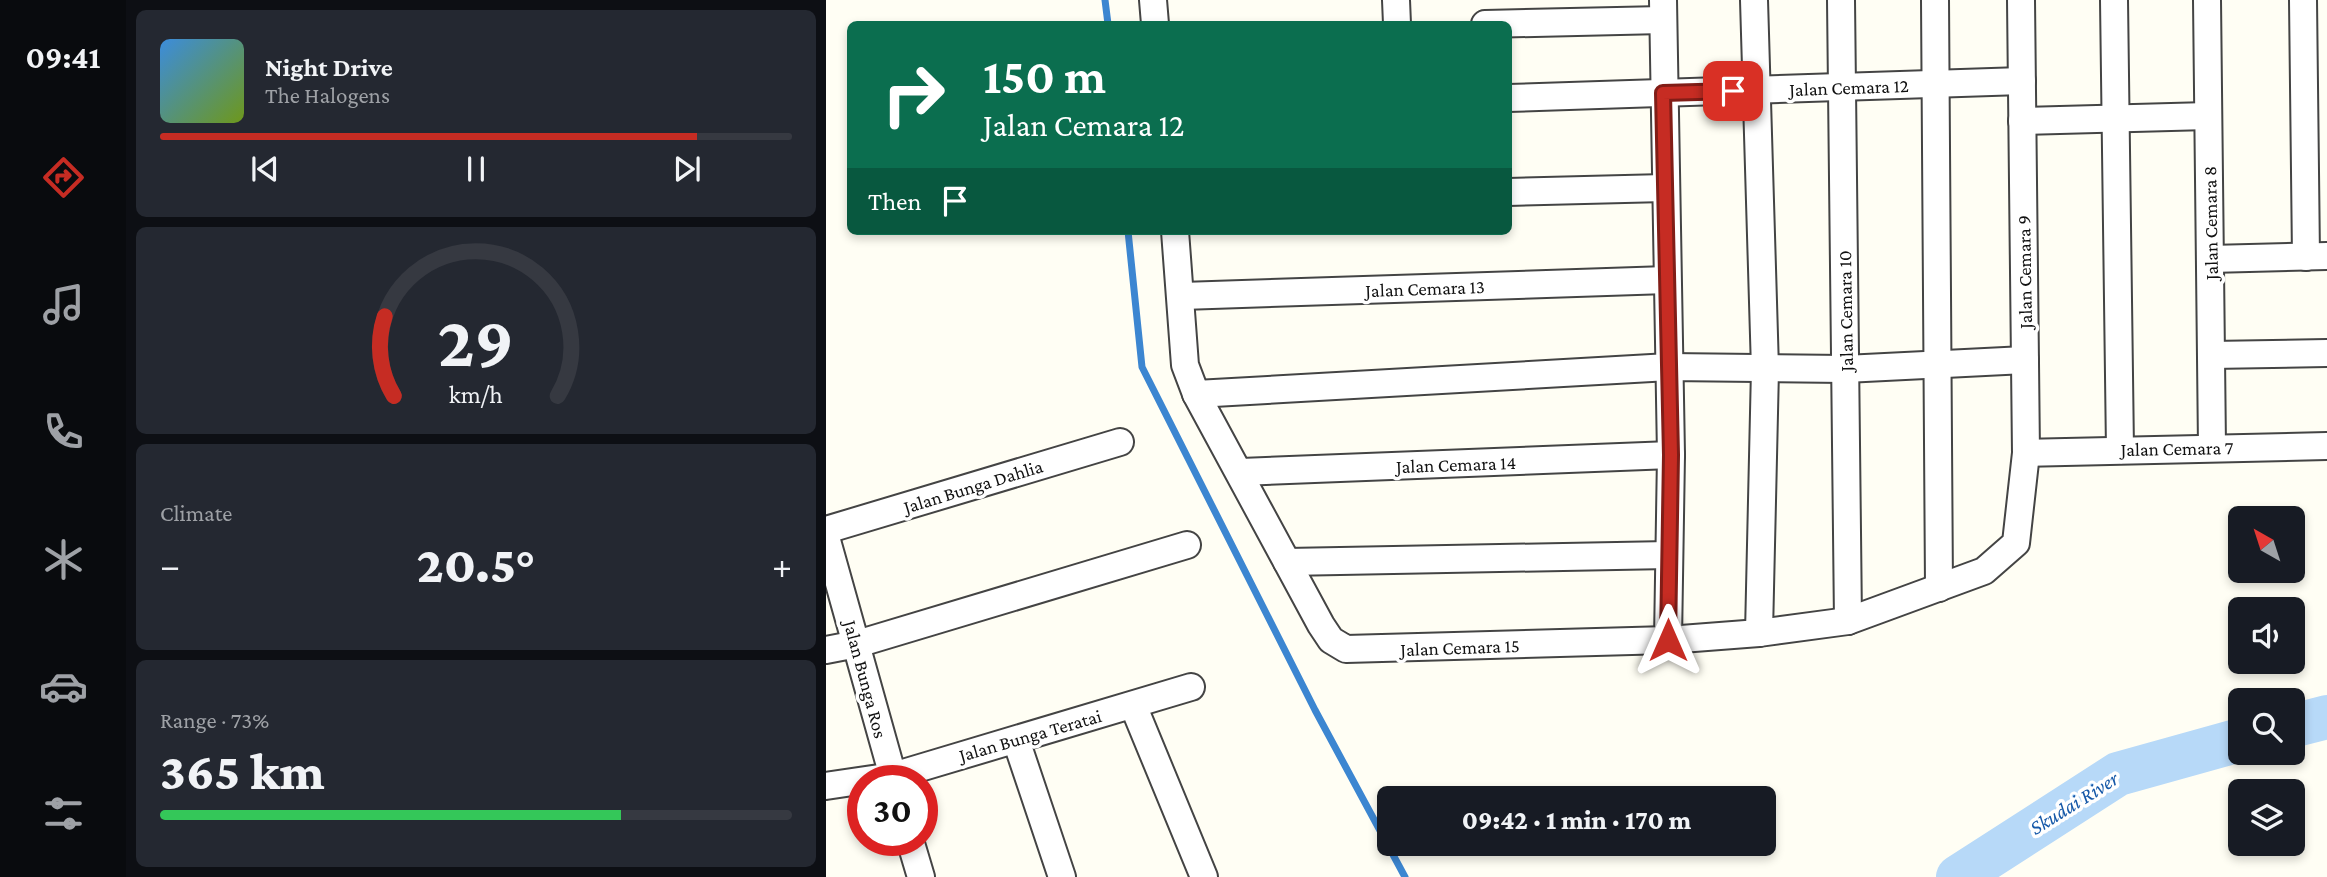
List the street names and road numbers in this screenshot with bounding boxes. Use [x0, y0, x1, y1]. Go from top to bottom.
street label: Jalan Cemara 12 [1787, 75, 1909, 100]
street label: Jalan Cemara 8 [2199, 166, 2222, 282]
street label: Jalan Cemara 9 [2013, 215, 2036, 331]
street label: Jalan Cemara 10 [1834, 250, 1857, 374]
street label: Jalan Cemara 13 [1363, 276, 1485, 301]
street label: Jalan Cemara 7 [2118, 437, 2234, 460]
street label: Jalan Cemara 14 [1394, 452, 1516, 477]
street label: Jalan Bunga Dahlia [899, 455, 1046, 518]
street label: Jalan Bunga Ros [839, 616, 891, 740]
street label: Jalan Cemara 15 [1398, 635, 1520, 660]
street label: Jalan Bunga Teratai [955, 705, 1104, 766]

